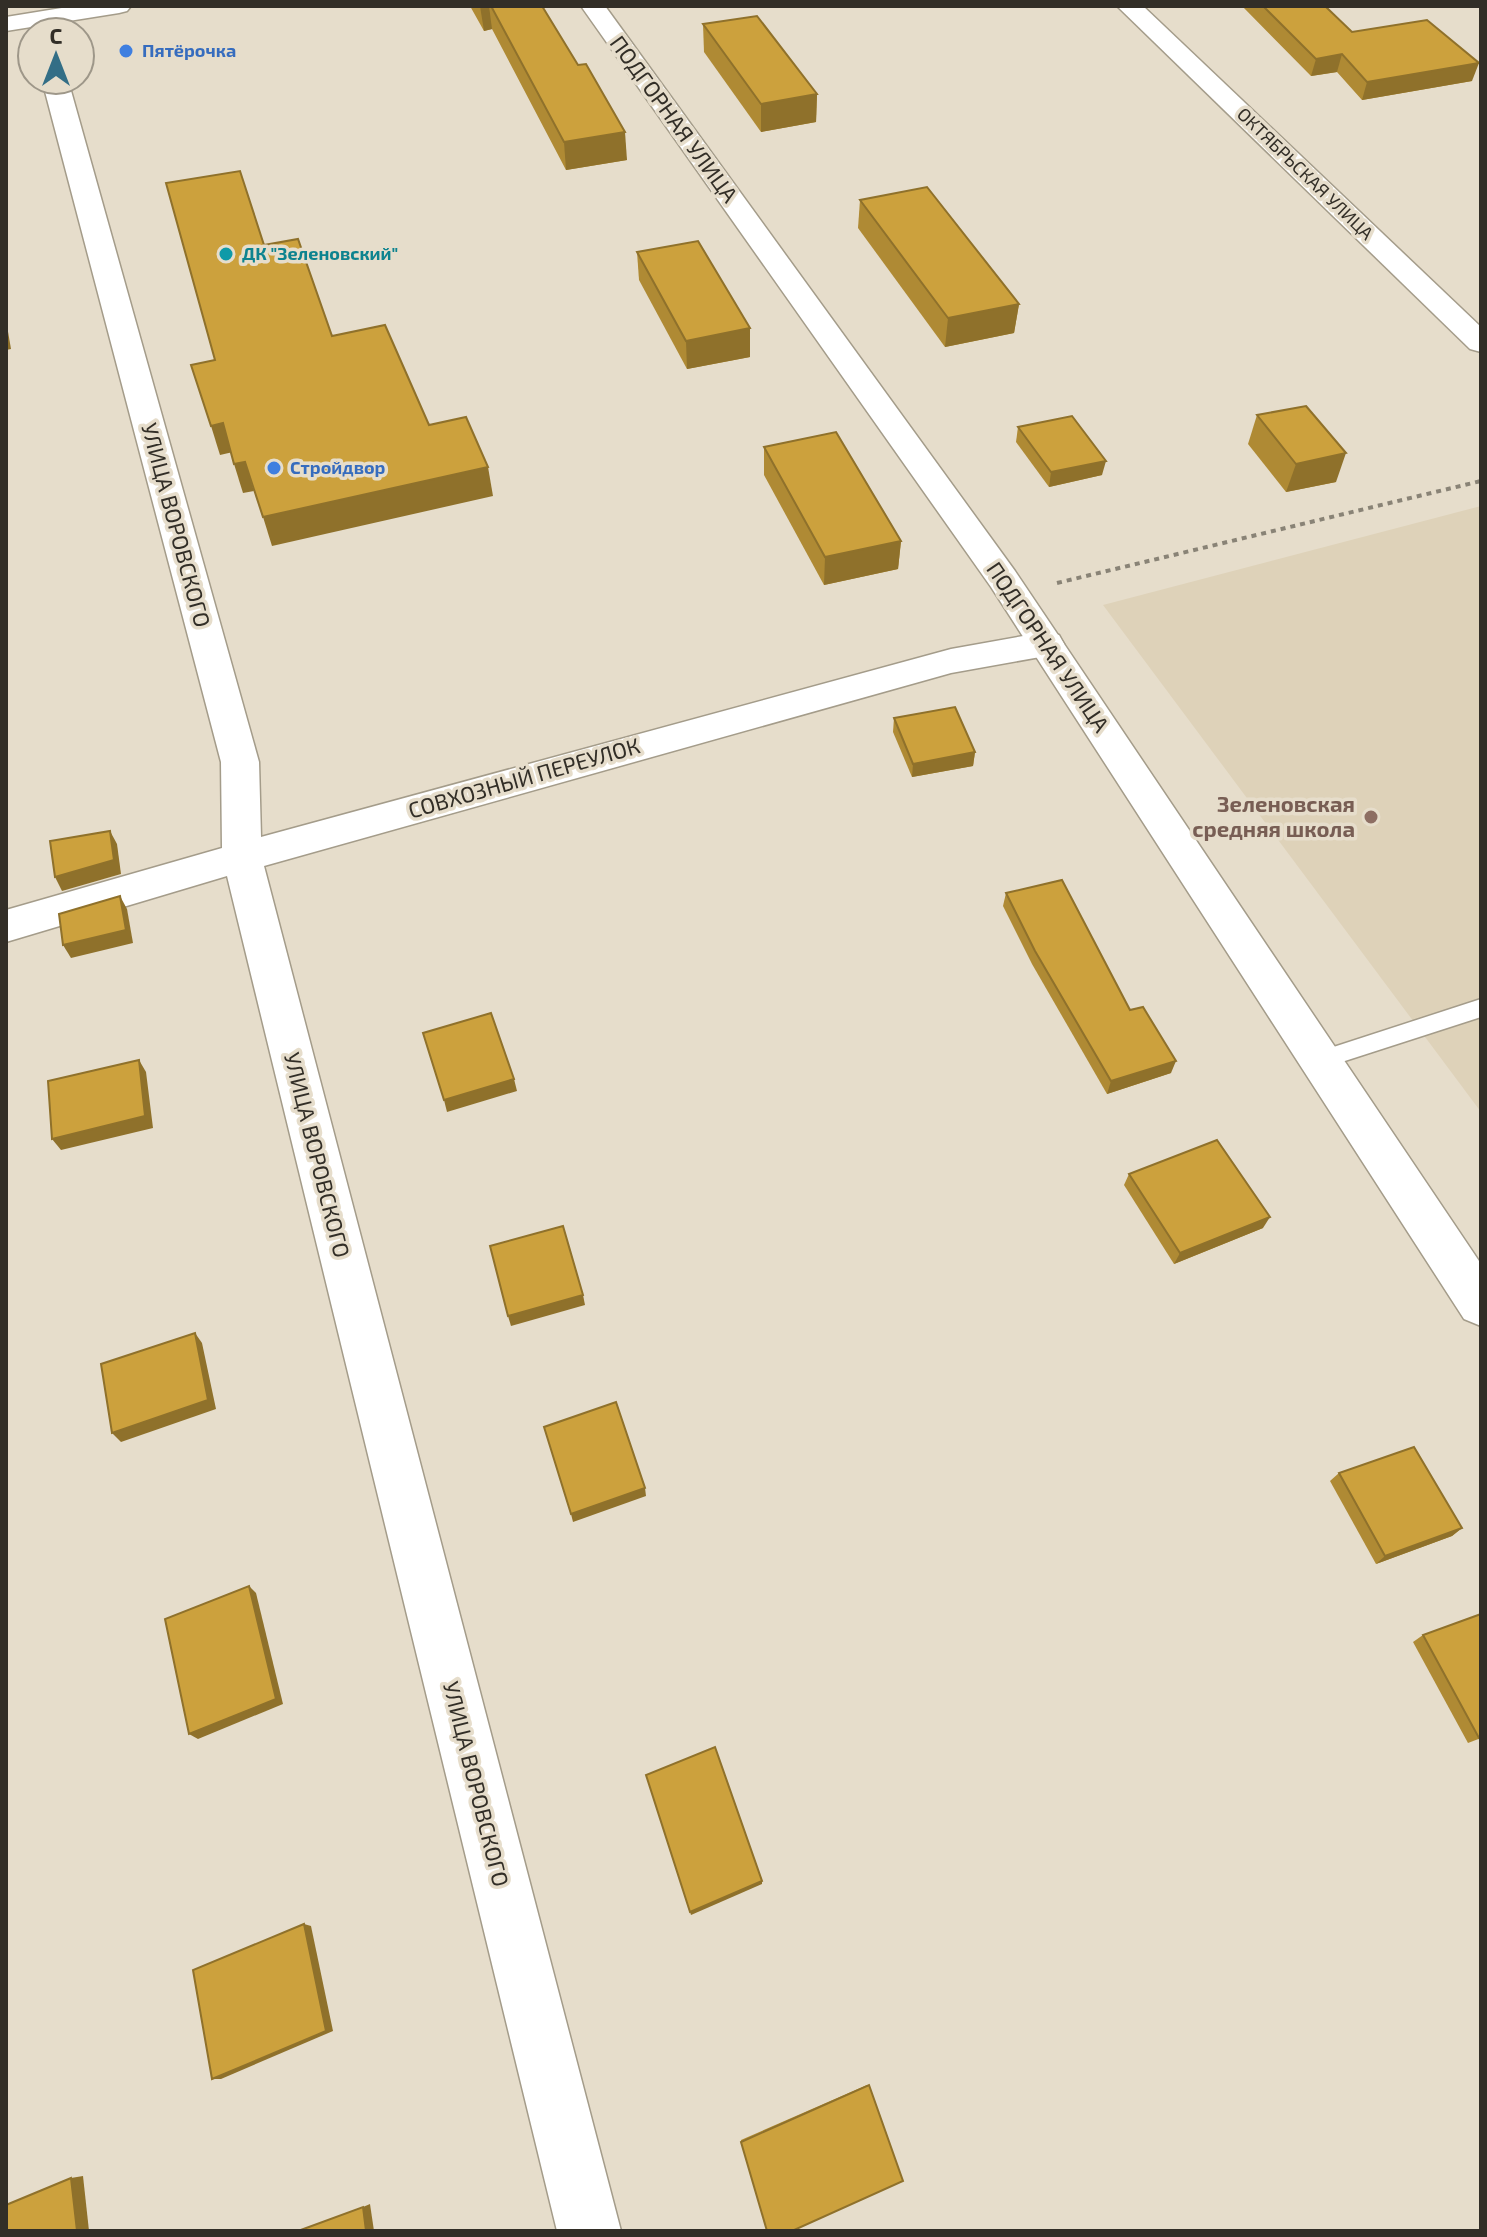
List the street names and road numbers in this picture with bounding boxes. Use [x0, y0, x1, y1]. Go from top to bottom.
street label: ПОДГОРНАЯ УЛИЦА [606, 30, 744, 207]
street label: ОКТЯБРЬСКАЯ УЛИЦА [1233, 103, 1379, 245]
street label: УЛИЦА ВОРОВСКОГО [137, 420, 217, 630]
street label: ПОДГОРНАЯ УЛИЦА [982, 556, 1116, 737]
street label: СОВХОЗНЫЙ ПЕРЕУЛОК [405, 732, 643, 823]
street label: УЛИЦА ВОРОВСКОГО [280, 1050, 356, 1260]
street label: УЛИЦА ВОРОВСКОГО [439, 1679, 515, 1889]

